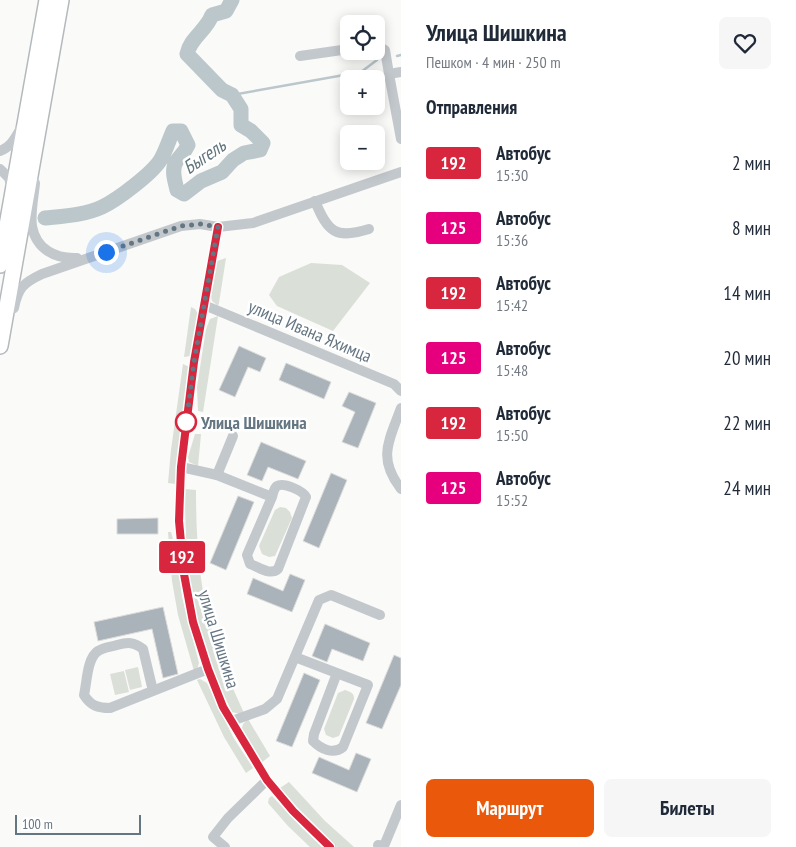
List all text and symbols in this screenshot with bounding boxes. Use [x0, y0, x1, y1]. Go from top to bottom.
map controls [340, 15, 385, 170]
button: locate [340, 15, 385, 60]
text: Улица Шишкина [426, 17, 567, 48]
button: heart [719, 17, 771, 69]
text: Пешком · 4 мин · 250 m [426, 52, 561, 72]
button: + [340, 70, 385, 115]
text: Отправления [426, 95, 517, 119]
button: − [340, 125, 385, 170]
water label: Быгель [178, 133, 231, 179]
text: Автобус [496, 141, 551, 165]
text: 192 [441, 151, 466, 174]
text: 2 мин [732, 151, 771, 175]
text: 15:30 [496, 165, 528, 185]
text: Автобус [496, 206, 551, 230]
text: 125 [441, 216, 466, 239]
text: 8 мин [732, 216, 771, 240]
text: 15:36 [496, 230, 528, 250]
your location [94, 240, 119, 265]
text: Автобус [496, 271, 551, 295]
text: 192 [441, 281, 466, 304]
text: 14 мин [723, 281, 771, 305]
street label: улица Ивана Яхимца [245, 295, 375, 367]
text: 15:42 [496, 295, 528, 315]
text: Автобус [496, 336, 551, 360]
text: 125 [441, 346, 466, 369]
text: 20 мин [723, 346, 771, 370]
text: 15:48 [496, 360, 528, 380]
text: Автобус [496, 401, 551, 425]
marker: Улица Шишкина [175, 411, 197, 433]
place label: Улица Шишкина [200, 411, 307, 434]
text: 192 [441, 411, 466, 434]
text: 22 мин [723, 411, 771, 435]
text: 15:50 [496, 425, 528, 445]
text: Автобус [496, 466, 551, 490]
text: 125 [441, 476, 466, 499]
text: 24 мин [723, 476, 771, 500]
text: 15:52 [496, 490, 528, 510]
line badge: 192 [153, 541, 211, 573]
text: 192 [169, 545, 195, 568]
street label: улица Шишкина [193, 587, 245, 691]
button: Маршрут [426, 779, 594, 837]
button: Билеты [604, 779, 771, 837]
scale bar [15, 812, 141, 835]
text: 100 m [22, 815, 53, 833]

